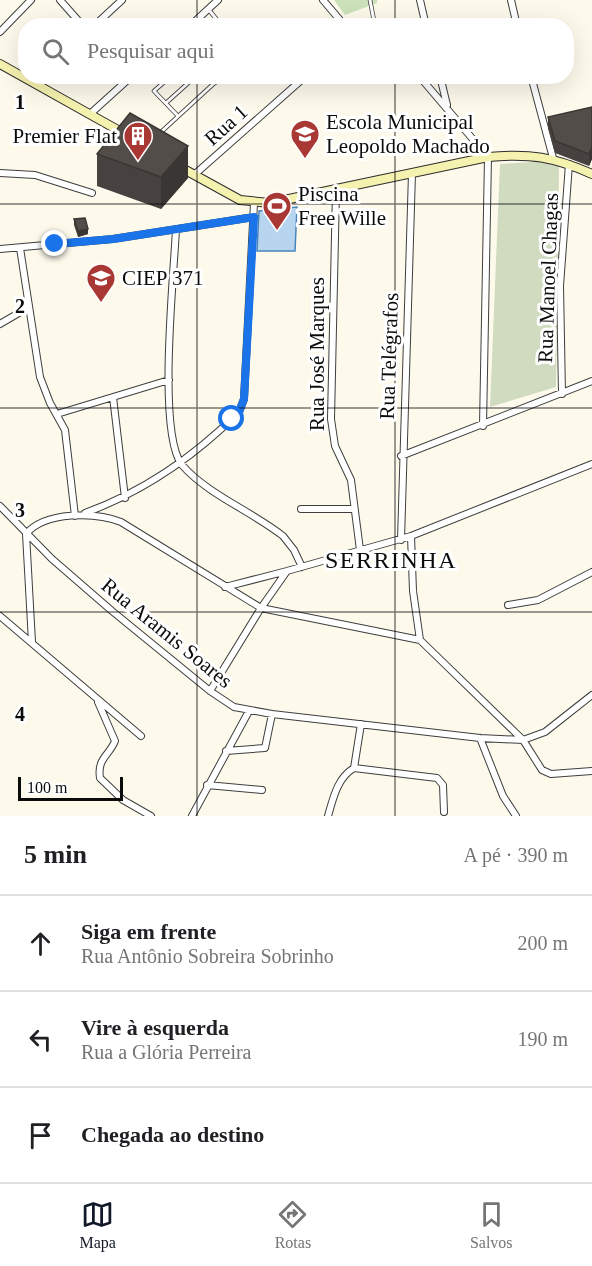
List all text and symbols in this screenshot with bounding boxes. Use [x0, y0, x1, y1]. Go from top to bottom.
search box [18, 18, 574, 84]
icon: search [39, 35, 72, 68]
text: Pesquisar aqui [87, 38, 215, 63]
text: 1 [15, 91, 25, 113]
street label: Rua 1 [200, 99, 252, 151]
place label: Escola Municipal Leopoldo Machado [326, 110, 490, 158]
school or university icon: Escola Municipal Leopoldo Machado [289, 118, 321, 160]
building icon: Premier Flat [122, 120, 154, 162]
place label: Premier Flat [13, 124, 117, 148]
place label: Piscina Free Wille [298, 182, 386, 230]
sports icon: Piscina Free Wille [261, 190, 293, 232]
street label: Rua Manoel Chagas [533, 192, 563, 364]
route end [41, 230, 67, 256]
school or university icon: CIEP 371 [85, 262, 117, 304]
place label: CIEP 371 [122, 266, 203, 290]
street label: Rua José Marques [305, 277, 329, 431]
street label: Rua Telégrafos [375, 292, 403, 420]
text: 2 [15, 295, 25, 317]
route start [218, 405, 244, 431]
text: 3 [15, 499, 25, 521]
district label: SERRINHA [325, 547, 457, 573]
street label: Rua Aramis Soares [97, 573, 237, 693]
text: 4 [15, 703, 25, 725]
scale bar [18, 774, 123, 802]
text: 100 m [27, 779, 67, 796]
text: 5 min [24, 840, 87, 869]
text: A pé · 390 m [464, 844, 568, 866]
text: Siga em frente [81, 919, 216, 944]
icon: ahead [24, 927, 57, 960]
text: 200 m [517, 932, 568, 954]
text: Rua Antônio Sobreira Sobrinho [81, 945, 334, 967]
text: Vire à esquerda [81, 1015, 229, 1040]
icon: left [24, 1023, 57, 1056]
text: 190 m [517, 1028, 568, 1050]
text: Rua a Glória Perreira [81, 1041, 251, 1063]
icon: arrive [24, 1119, 57, 1152]
text: Chegada ao destino [81, 1122, 264, 1147]
tab: Mapa [79, 1198, 116, 1252]
tab: Rotas [275, 1198, 311, 1252]
tab: Salvos [470, 1198, 513, 1252]

